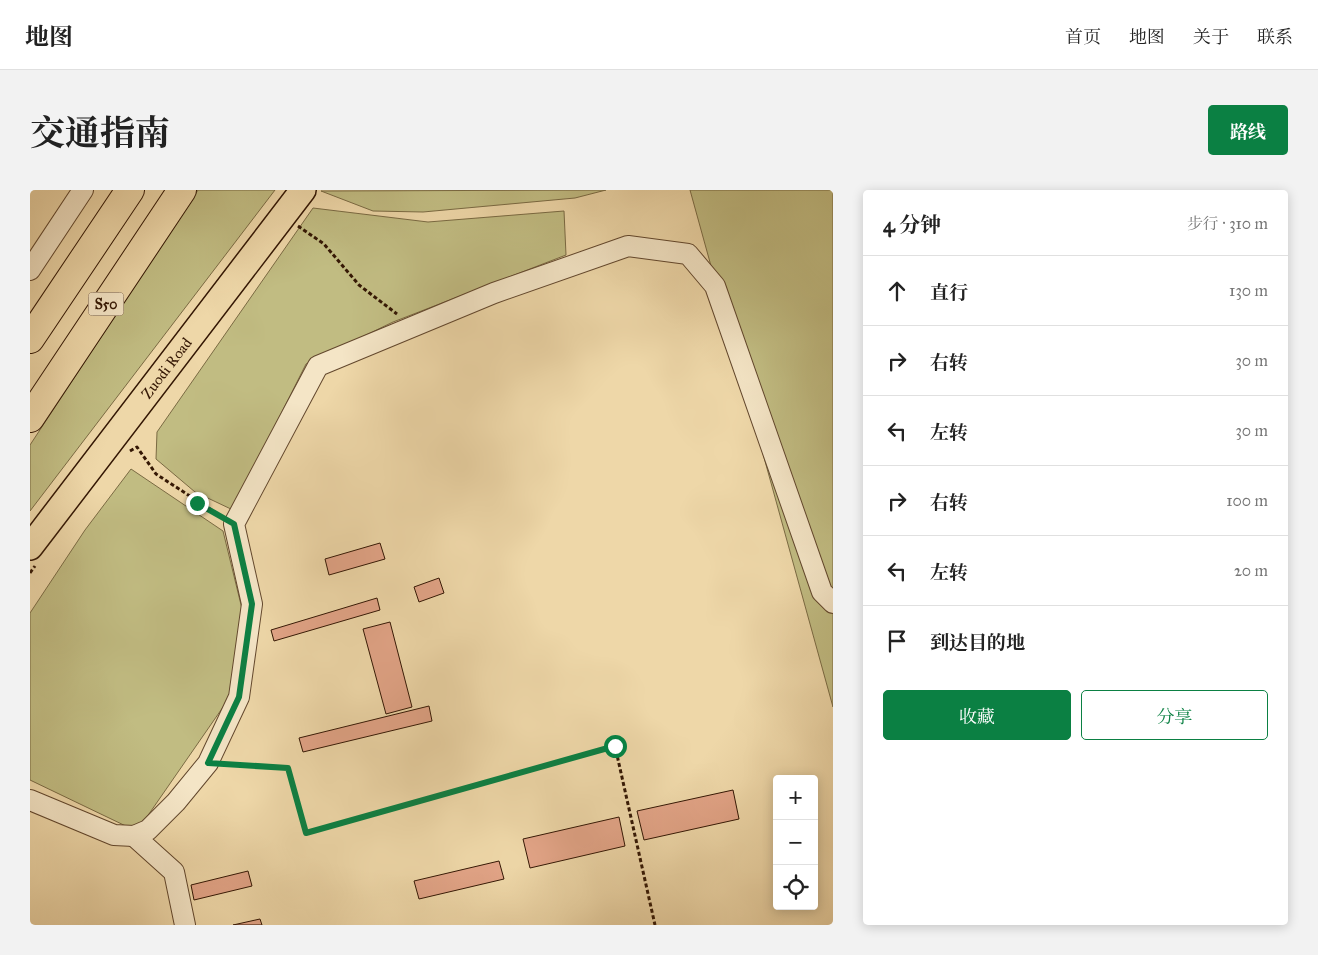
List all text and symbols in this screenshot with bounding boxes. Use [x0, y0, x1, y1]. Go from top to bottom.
text: 地图 [25, 22, 73, 52]
text: 首页 [1065, 26, 1101, 48]
text: 地图 [1129, 26, 1165, 48]
text: 关于 [1193, 26, 1229, 48]
text: 联系 [1257, 26, 1293, 48]
button: 路线 [1208, 105, 1288, 155]
text: 交通指南 [30, 112, 170, 155]
text: 4 分钟 [883, 212, 941, 238]
text: 步行 · 310 m [1187, 214, 1268, 233]
icon: ahead [883, 277, 911, 305]
text: 直行 [930, 281, 968, 304]
text: 130 m [1229, 281, 1268, 300]
road number: S50 [88, 292, 124, 316]
street label: Zuodi Road [138, 334, 196, 402]
icon: right [883, 347, 911, 375]
text: 右转 [930, 351, 968, 374]
text: 30 m [1235, 351, 1268, 370]
icon: left [883, 417, 911, 445]
text: 左转 [930, 421, 968, 444]
text: 30 m [1235, 421, 1268, 440]
icon: right [883, 487, 911, 515]
text: 右转 [930, 491, 968, 514]
text: 100 m [1226, 491, 1268, 510]
route end [186, 492, 209, 515]
icon: left [883, 557, 911, 585]
text: 左转 [930, 561, 968, 584]
text: 20 m [1234, 561, 1268, 580]
icon: arrive [883, 627, 911, 655]
text: 到达目的地 [930, 631, 1025, 654]
button: 收藏 [883, 690, 1071, 740]
button: 分享 [1081, 690, 1268, 740]
route start [604, 735, 627, 758]
map controls [773, 775, 818, 910]
button: + [773, 775, 818, 820]
button: − [773, 820, 818, 865]
button: locate [773, 865, 818, 910]

